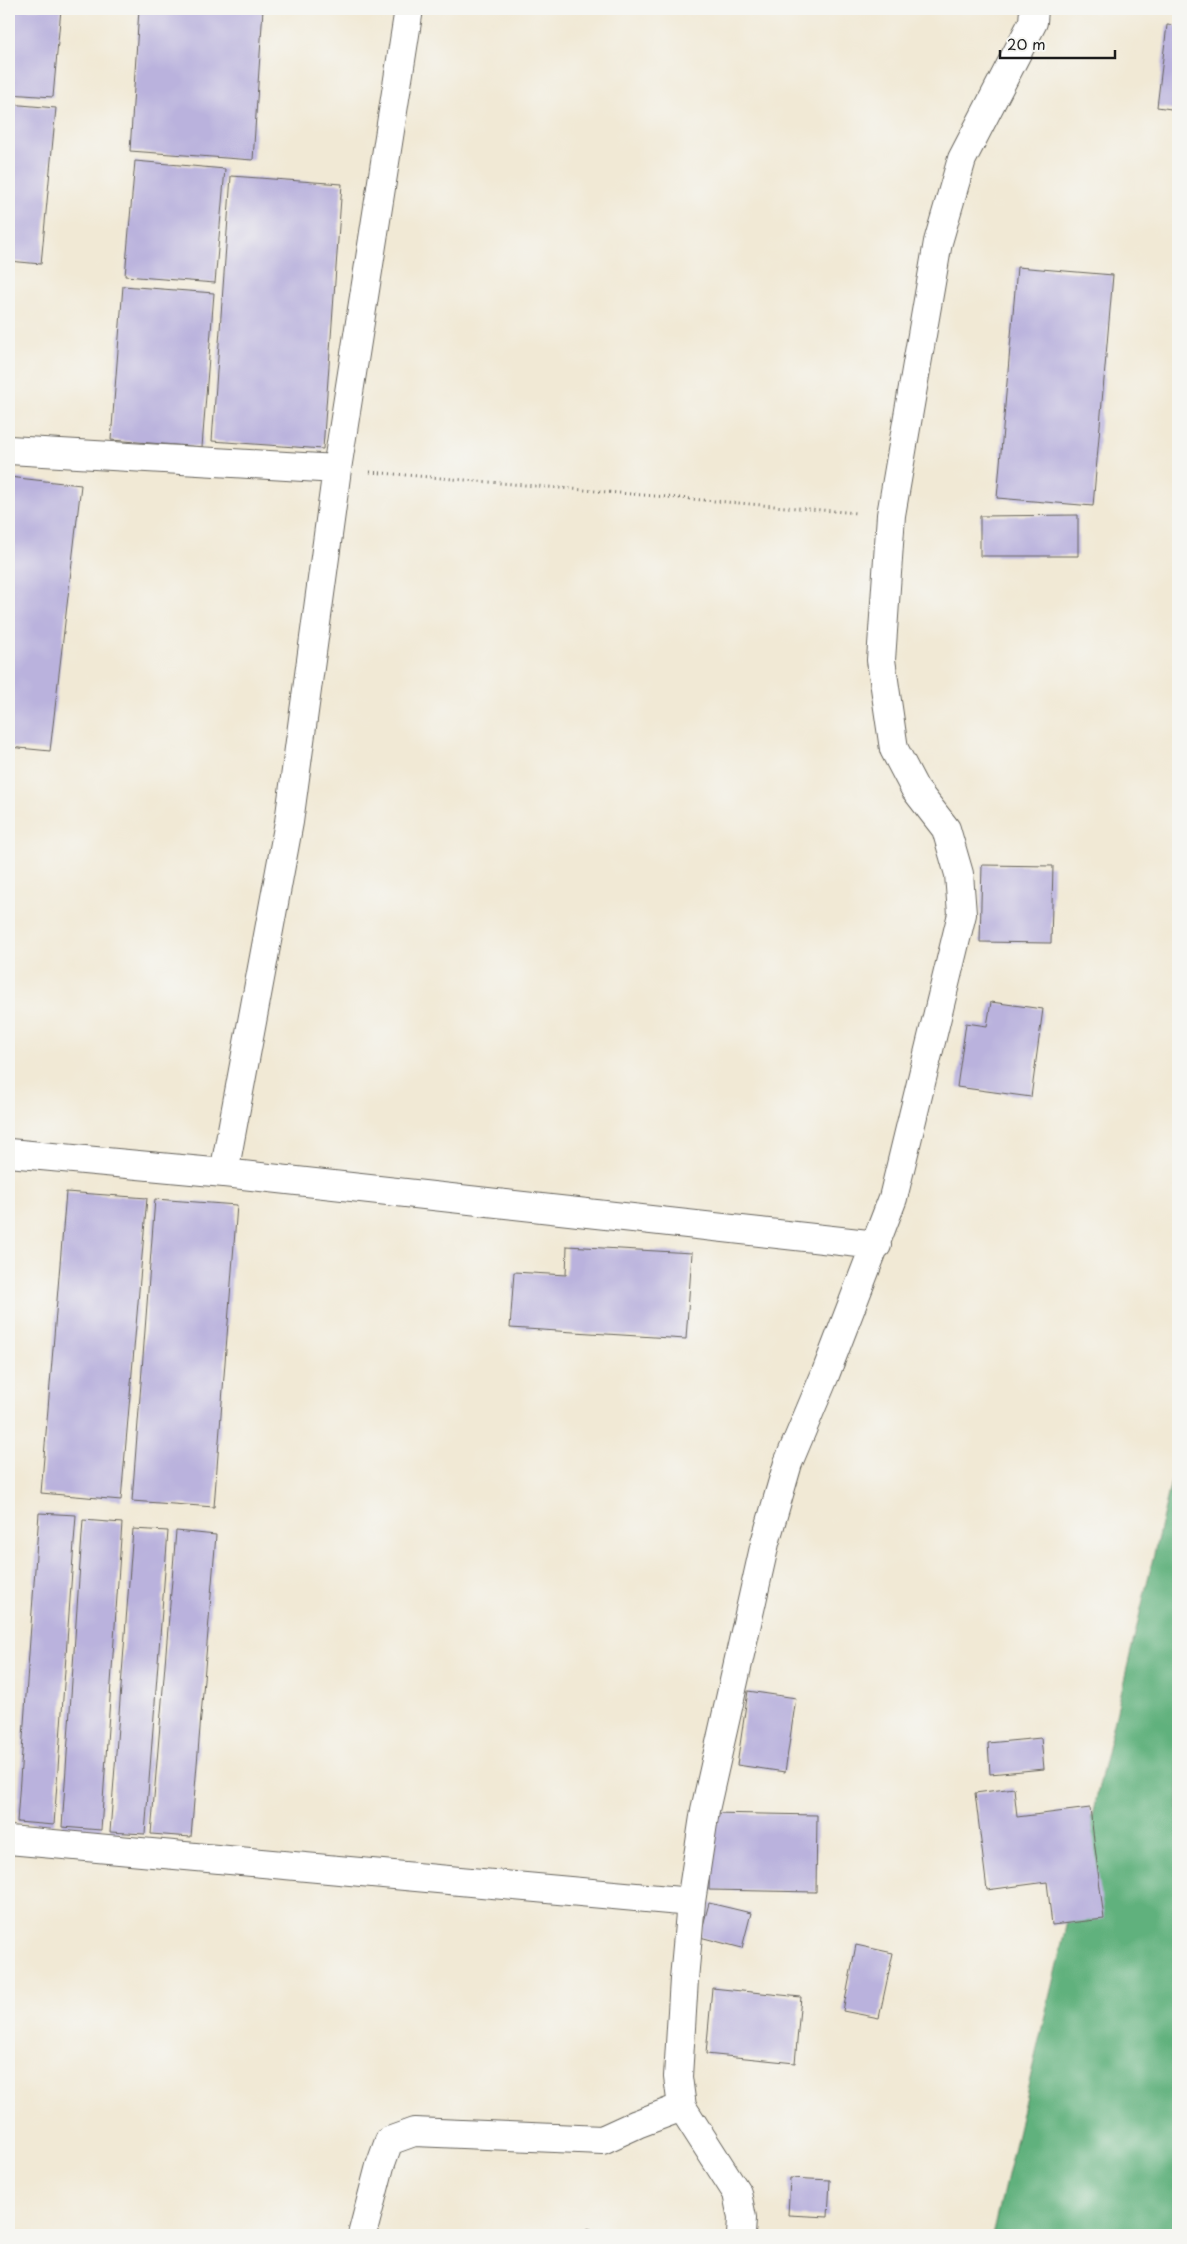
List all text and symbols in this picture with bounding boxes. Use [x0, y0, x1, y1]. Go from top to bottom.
scale bar [1000, 28, 1114, 60]
text: 20 m [1007, 32, 1046, 55]

